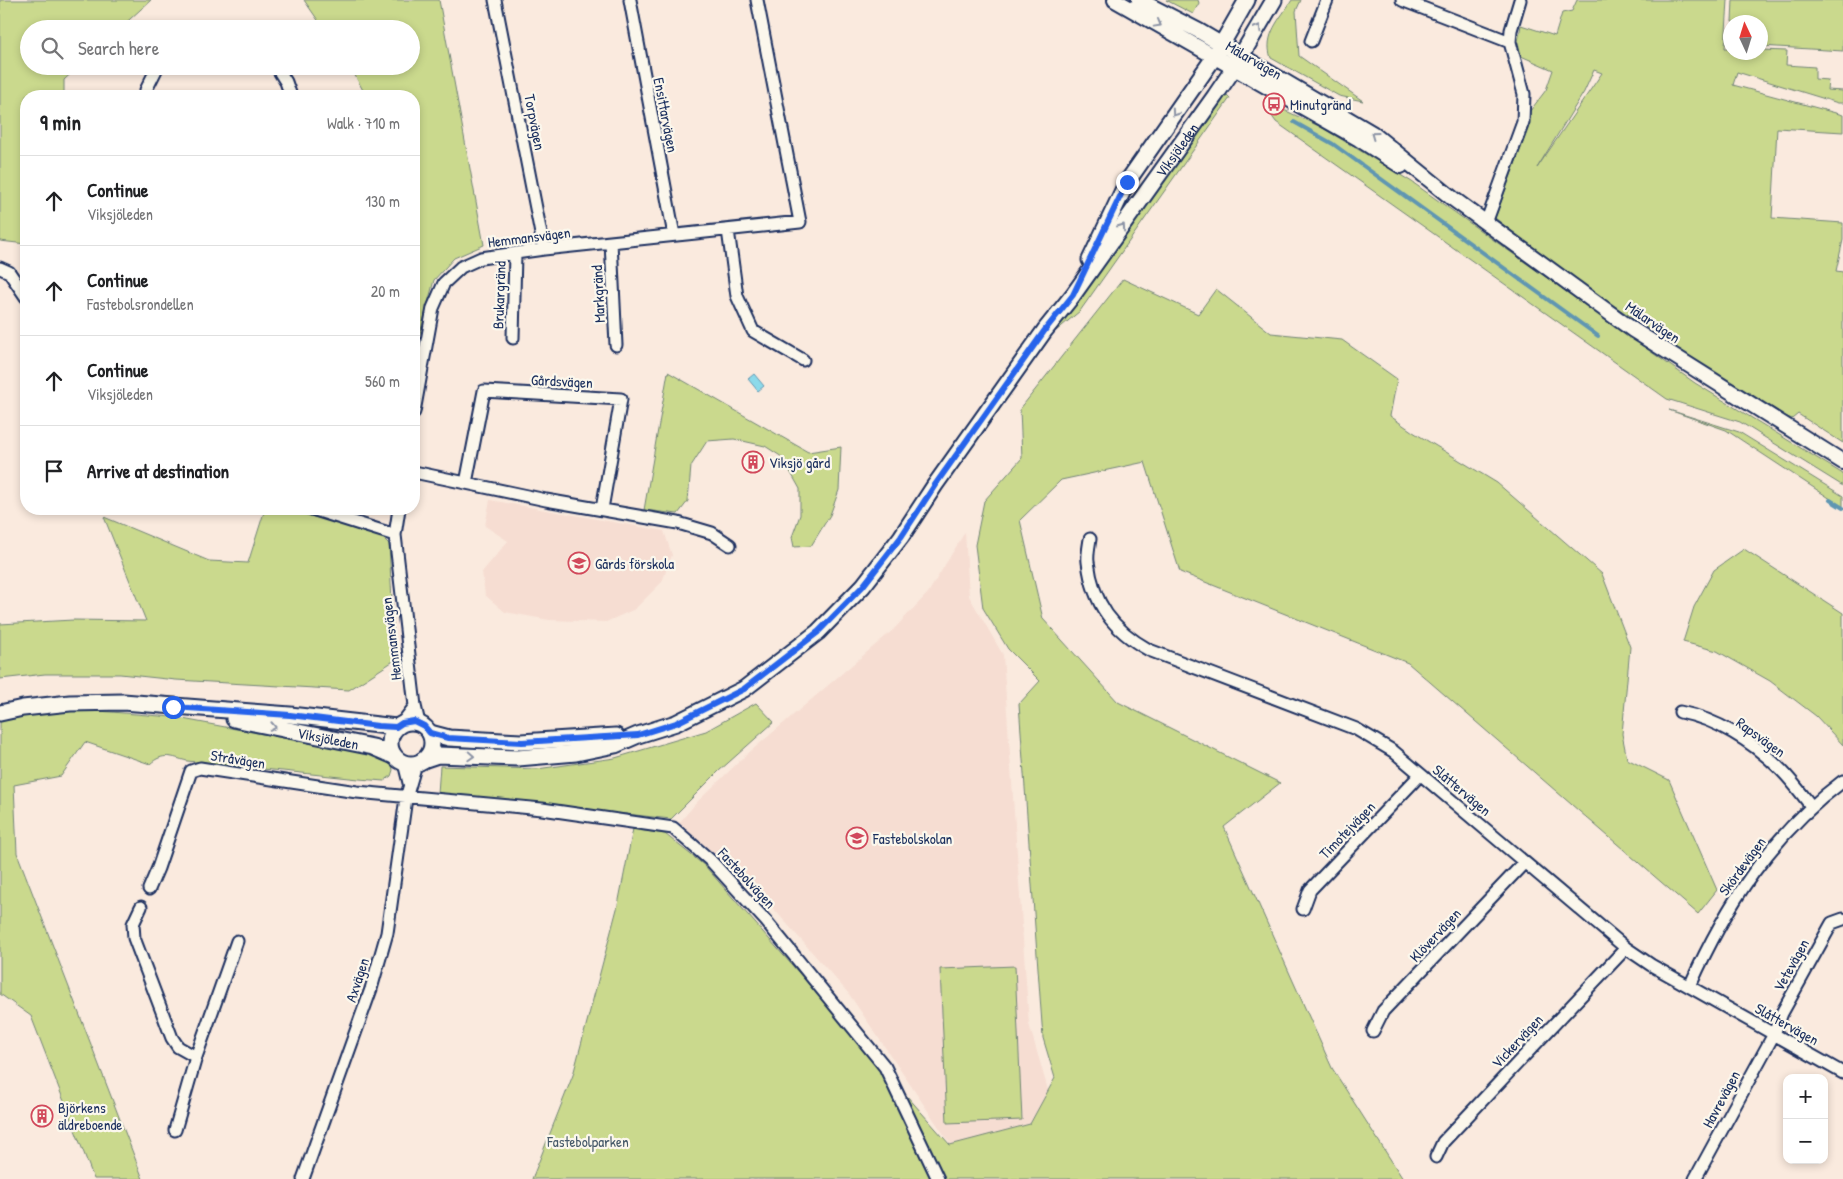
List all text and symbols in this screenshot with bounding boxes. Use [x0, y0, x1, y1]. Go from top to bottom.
north arrow [1723, 15, 1768, 60]
one-way arrow [1152, 18, 1161, 28]
search box [20, 20, 420, 75]
one-way arrow [1251, 25, 1261, 34]
icon: search [38, 34, 66, 62]
text: Search here [78, 35, 159, 61]
street label: Mälarvägen [1222, 35, 1286, 85]
street label: Ensittarvägen [648, 76, 684, 154]
street label: Torpvägen [519, 92, 551, 152]
bus stop icon: Minutgränd [1262, 92, 1286, 116]
place label: Minutgränd [1290, 94, 1351, 115]
one-way arrow [1172, 107, 1181, 117]
text: 9 min [40, 108, 81, 137]
text: Walk · 710 m [327, 112, 400, 134]
street label: Viksjöleden [1150, 118, 1203, 181]
one-way arrow [1370, 132, 1380, 141]
route end [1116, 171, 1139, 194]
text: Continue [87, 177, 148, 203]
icon: ahead [40, 187, 68, 215]
text: 130 m [365, 190, 400, 212]
text: Viksjöleden [87, 203, 153, 225]
street label: Hemmansvägen [486, 221, 572, 252]
one-way arrow [1116, 223, 1125, 233]
street label: Brukargränd [487, 260, 511, 329]
street label: Markgränd [586, 264, 610, 323]
text: Continue [87, 267, 148, 293]
icon: ahead [40, 277, 68, 305]
text: 20 m [371, 280, 400, 302]
text: Fastebolsrondellen [87, 293, 194, 315]
street label: Mälarvägen [1622, 296, 1685, 348]
text: Continue [87, 357, 148, 383]
icon: ahead [40, 367, 68, 395]
street label: Gårdsvägen [531, 369, 594, 393]
text: 560 m [365, 370, 400, 392]
text: Viksjöleden [87, 383, 153, 405]
building icon: Viksjö gård [741, 450, 765, 474]
place label: Viksjö gård [769, 452, 830, 473]
icon: arrive [40, 457, 68, 485]
text: Arrive at destination [87, 458, 229, 484]
school or university icon: Gårds förskola [567, 551, 591, 575]
place label: Gårds förskola [595, 553, 674, 574]
street label: Hemmansvägen [375, 596, 406, 682]
route start [162, 696, 185, 719]
street label: Rapsvägen [1732, 712, 1790, 762]
one-way arrow [268, 721, 277, 731]
street label: Viksjöleden [296, 722, 361, 754]
street label: Stråvägen [209, 744, 267, 774]
one-way arrow [467, 750, 475, 761]
street label: Slåttervägen [1428, 759, 1496, 821]
street label: Timotejvägen [1314, 796, 1380, 863]
school or university icon: Fastebolskolan [845, 826, 869, 850]
place label: Fastebolskolan [872, 828, 953, 849]
street label: Skördevägen [1714, 832, 1771, 900]
street label: Fastebolvägen [713, 842, 781, 913]
street label: Klövervägen [1404, 903, 1466, 967]
street label: Vetevägen [1768, 935, 1814, 995]
street label: Axvägen [340, 955, 374, 1005]
street label: Slåttervägen [1751, 998, 1823, 1050]
street label: Vickervägen [1487, 1009, 1548, 1073]
street label: Havrevägen [1697, 1067, 1745, 1131]
map controls [1783, 1074, 1828, 1164]
button: + [1783, 1074, 1828, 1119]
place label: Björkens äldreboende [58, 1097, 122, 1135]
building icon: Björkens äldreboende [30, 1104, 54, 1128]
button: − [1783, 1119, 1828, 1164]
park label: Fastebolparken [546, 1131, 629, 1152]

